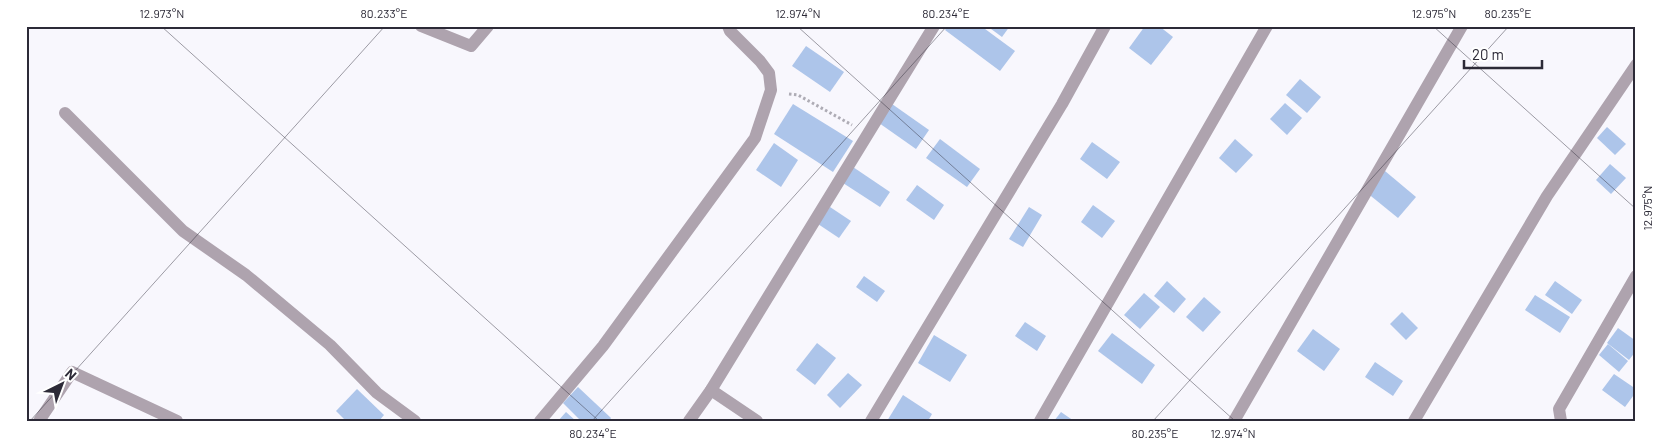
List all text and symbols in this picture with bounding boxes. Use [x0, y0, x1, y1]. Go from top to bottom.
text: 12.973°N [140, 6, 184, 20]
text: 80.233°E [361, 6, 407, 20]
text: 12.974°N [775, 6, 821, 20]
text: 80.234°E [922, 6, 970, 20]
text: 12.975°N [1412, 6, 1456, 20]
text: 80.235°E [1485, 6, 1531, 20]
scale bar [1464, 38, 1542, 70]
text: 20 m [1472, 45, 1504, 63]
text: 12.975°N [1640, 186, 1654, 230]
north arrow [38, 360, 88, 410]
text: N [62, 365, 80, 383]
text: 80.234°E [569, 426, 617, 440]
text: 80.235°E [1132, 426, 1178, 440]
text: 12.974°N [1210, 426, 1256, 440]

